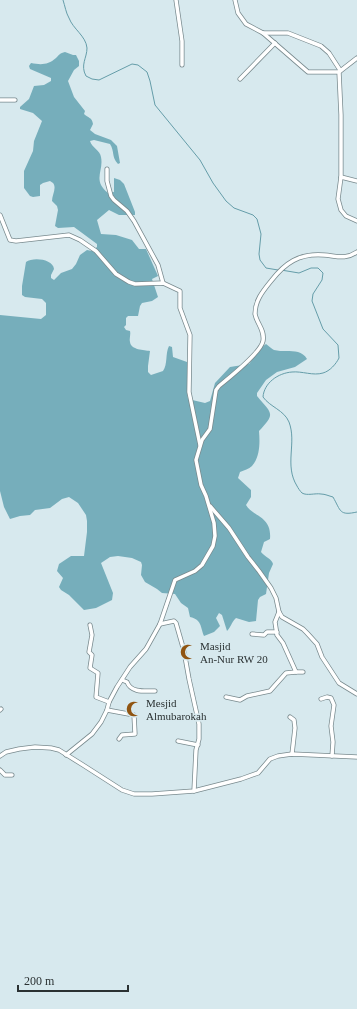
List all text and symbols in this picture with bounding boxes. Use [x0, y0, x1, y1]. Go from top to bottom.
place label: Masjid An-Nur RW 20 [200, 640, 268, 665]
mosque icon: Masjid An-Nur RW 20 [179, 643, 197, 661]
place label: Mesjid Almubarokah [146, 697, 207, 722]
mosque icon: Mesjid Almubarokah [125, 700, 143, 718]
scale bar [18, 967, 128, 993]
text: 200 m [24, 974, 55, 988]

